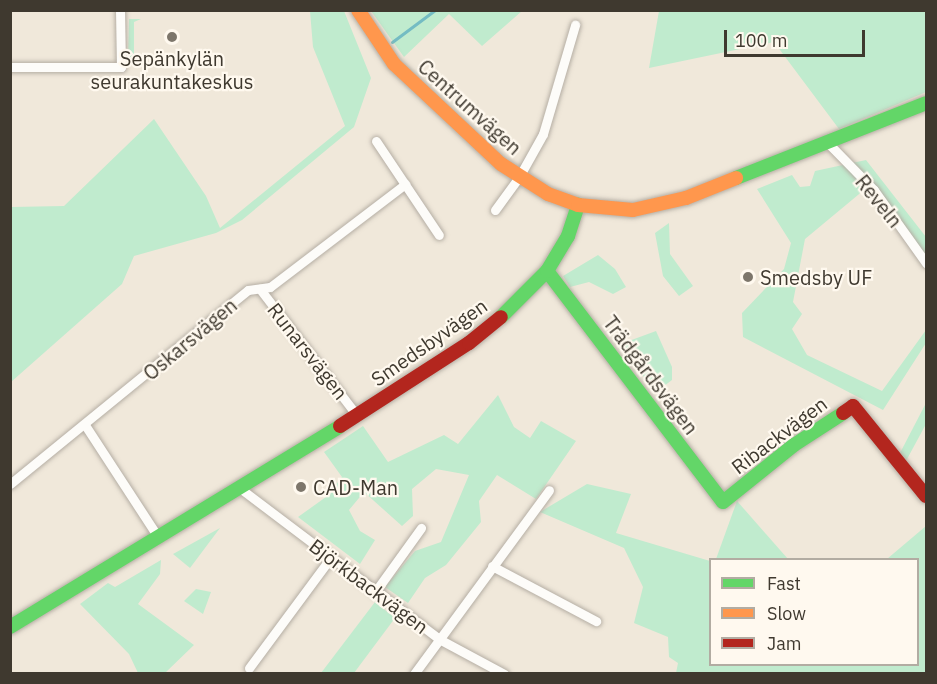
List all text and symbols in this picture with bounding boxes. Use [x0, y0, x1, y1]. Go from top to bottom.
scale bar [727, 18, 868, 56]
text: 100 m [735, 29, 787, 52]
marker: Sepänkylän seurakuntakeskus [165, 30, 179, 44]
place label: Sepänkylän seurakuntakeskus [90, 47, 254, 94]
street label: Centrumvägen [413, 54, 527, 160]
street label: Reveln [851, 170, 907, 232]
place label: Smedsby UF [760, 265, 872, 289]
marker: Smedsby UF [741, 270, 755, 284]
street label: Oskarsvägen [138, 293, 242, 385]
street label: Smedsbyvägen [366, 293, 492, 391]
street label: Runarsvägen [263, 298, 353, 404]
street label: Trädgårdsvägen [598, 311, 704, 439]
street label: Ribackvägen [726, 391, 832, 479]
place label: CAD-Man [313, 475, 398, 499]
marker: CAD-Man [294, 480, 308, 494]
street label: Björkbackvägen [305, 533, 433, 639]
legend [709, 558, 919, 666]
text: Fast [767, 572, 801, 595]
text: Slow [767, 602, 806, 625]
text: Jam [767, 632, 802, 655]

